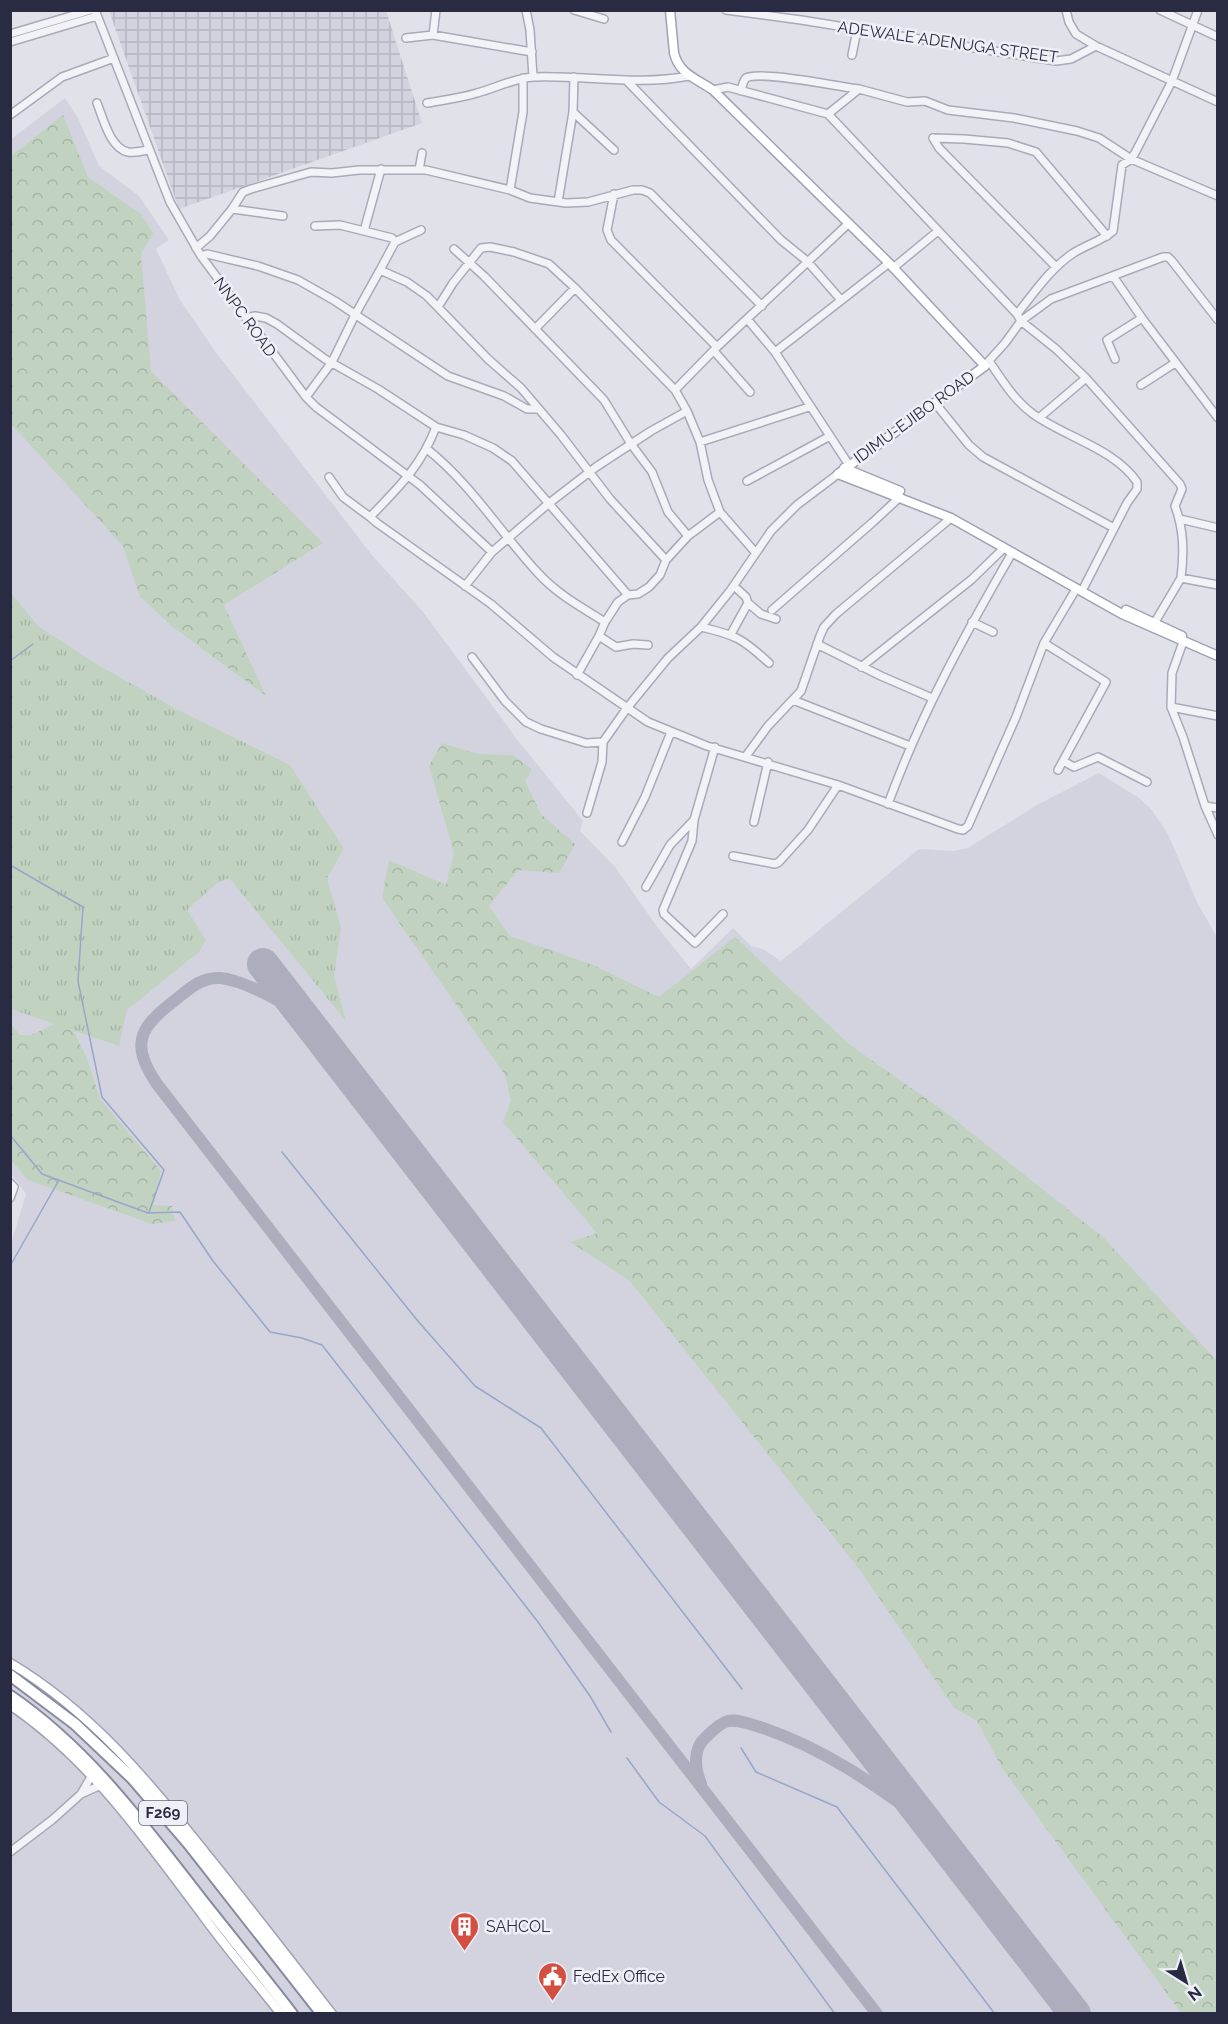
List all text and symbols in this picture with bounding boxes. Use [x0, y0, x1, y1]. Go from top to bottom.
street label: ADEWALE ADENUGA STREET [836, 17, 1060, 67]
street label: NNPC ROAD [210, 273, 280, 361]
street label: IDIMU-EJIBO ROAD [850, 367, 978, 467]
road number: F269 [139, 1801, 187, 1825]
building icon: SAHCOL [449, 1910, 481, 1952]
place label: SAHCOL [486, 1917, 551, 1936]
north arrow [1156, 1952, 1216, 2012]
public building icon: FedEx Office [536, 1960, 568, 2002]
place label: FedEx Office [573, 1967, 665, 1986]
text: N [1184, 1982, 1205, 2005]

